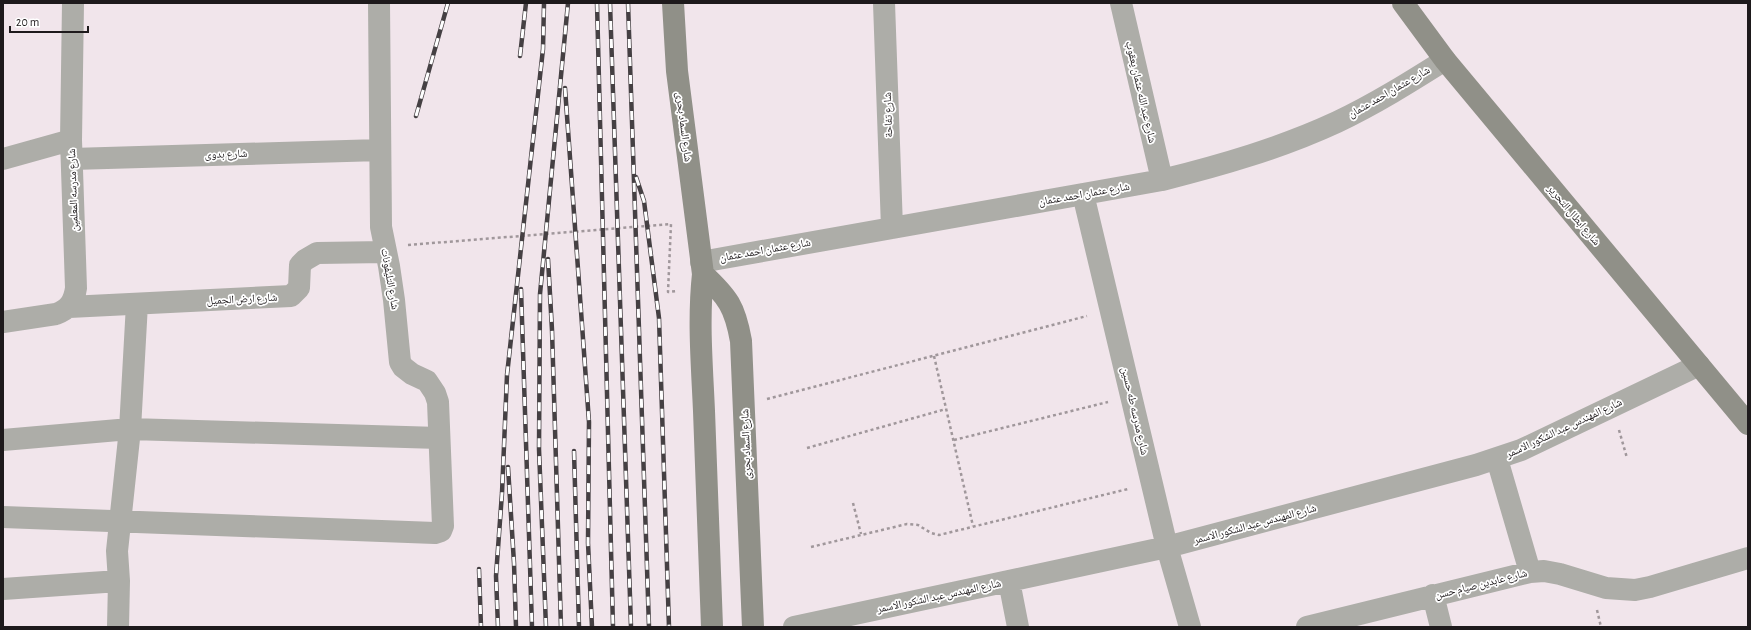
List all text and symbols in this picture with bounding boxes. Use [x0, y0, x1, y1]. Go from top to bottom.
scale bar [10, 8, 88, 34]
text: 20 m [16, 16, 39, 28]
street label: شارع عبد الله عثمان يعقوب [1123, 40, 1158, 144]
street label: شارع عثمان احمد عثمان [1346, 64, 1432, 121]
street label: شارع السماد بحرى [673, 91, 694, 163]
street label: شارع تفاحة [882, 92, 895, 138]
street label: شارع مدرسه المعلمين [66, 148, 81, 232]
street label: شارع بدوى [204, 148, 248, 161]
street label: شارع عثمان احمد عثمان [1038, 181, 1131, 208]
street label: شارع ابطال التحرير [1544, 182, 1602, 248]
street label: شارع عثمان احمد عثمان [719, 237, 812, 264]
street label: شارع التليفونات [378, 248, 401, 311]
street label: شارع ارض الجميل [206, 292, 278, 307]
street label: شارع مدرسه طه حسين [1119, 366, 1150, 456]
street label: شارع المهندس عبد الشكور الاسمر [1503, 396, 1624, 461]
street label: شارع السماد بحرى [739, 409, 754, 479]
street label: شارع المهندس عبد الشكور الاسمر [1191, 502, 1318, 547]
street label: شارع عابدين صيام حسن [1434, 567, 1528, 602]
street label: شارع المهندس عبد الشكور الاسمر [875, 577, 1002, 616]

